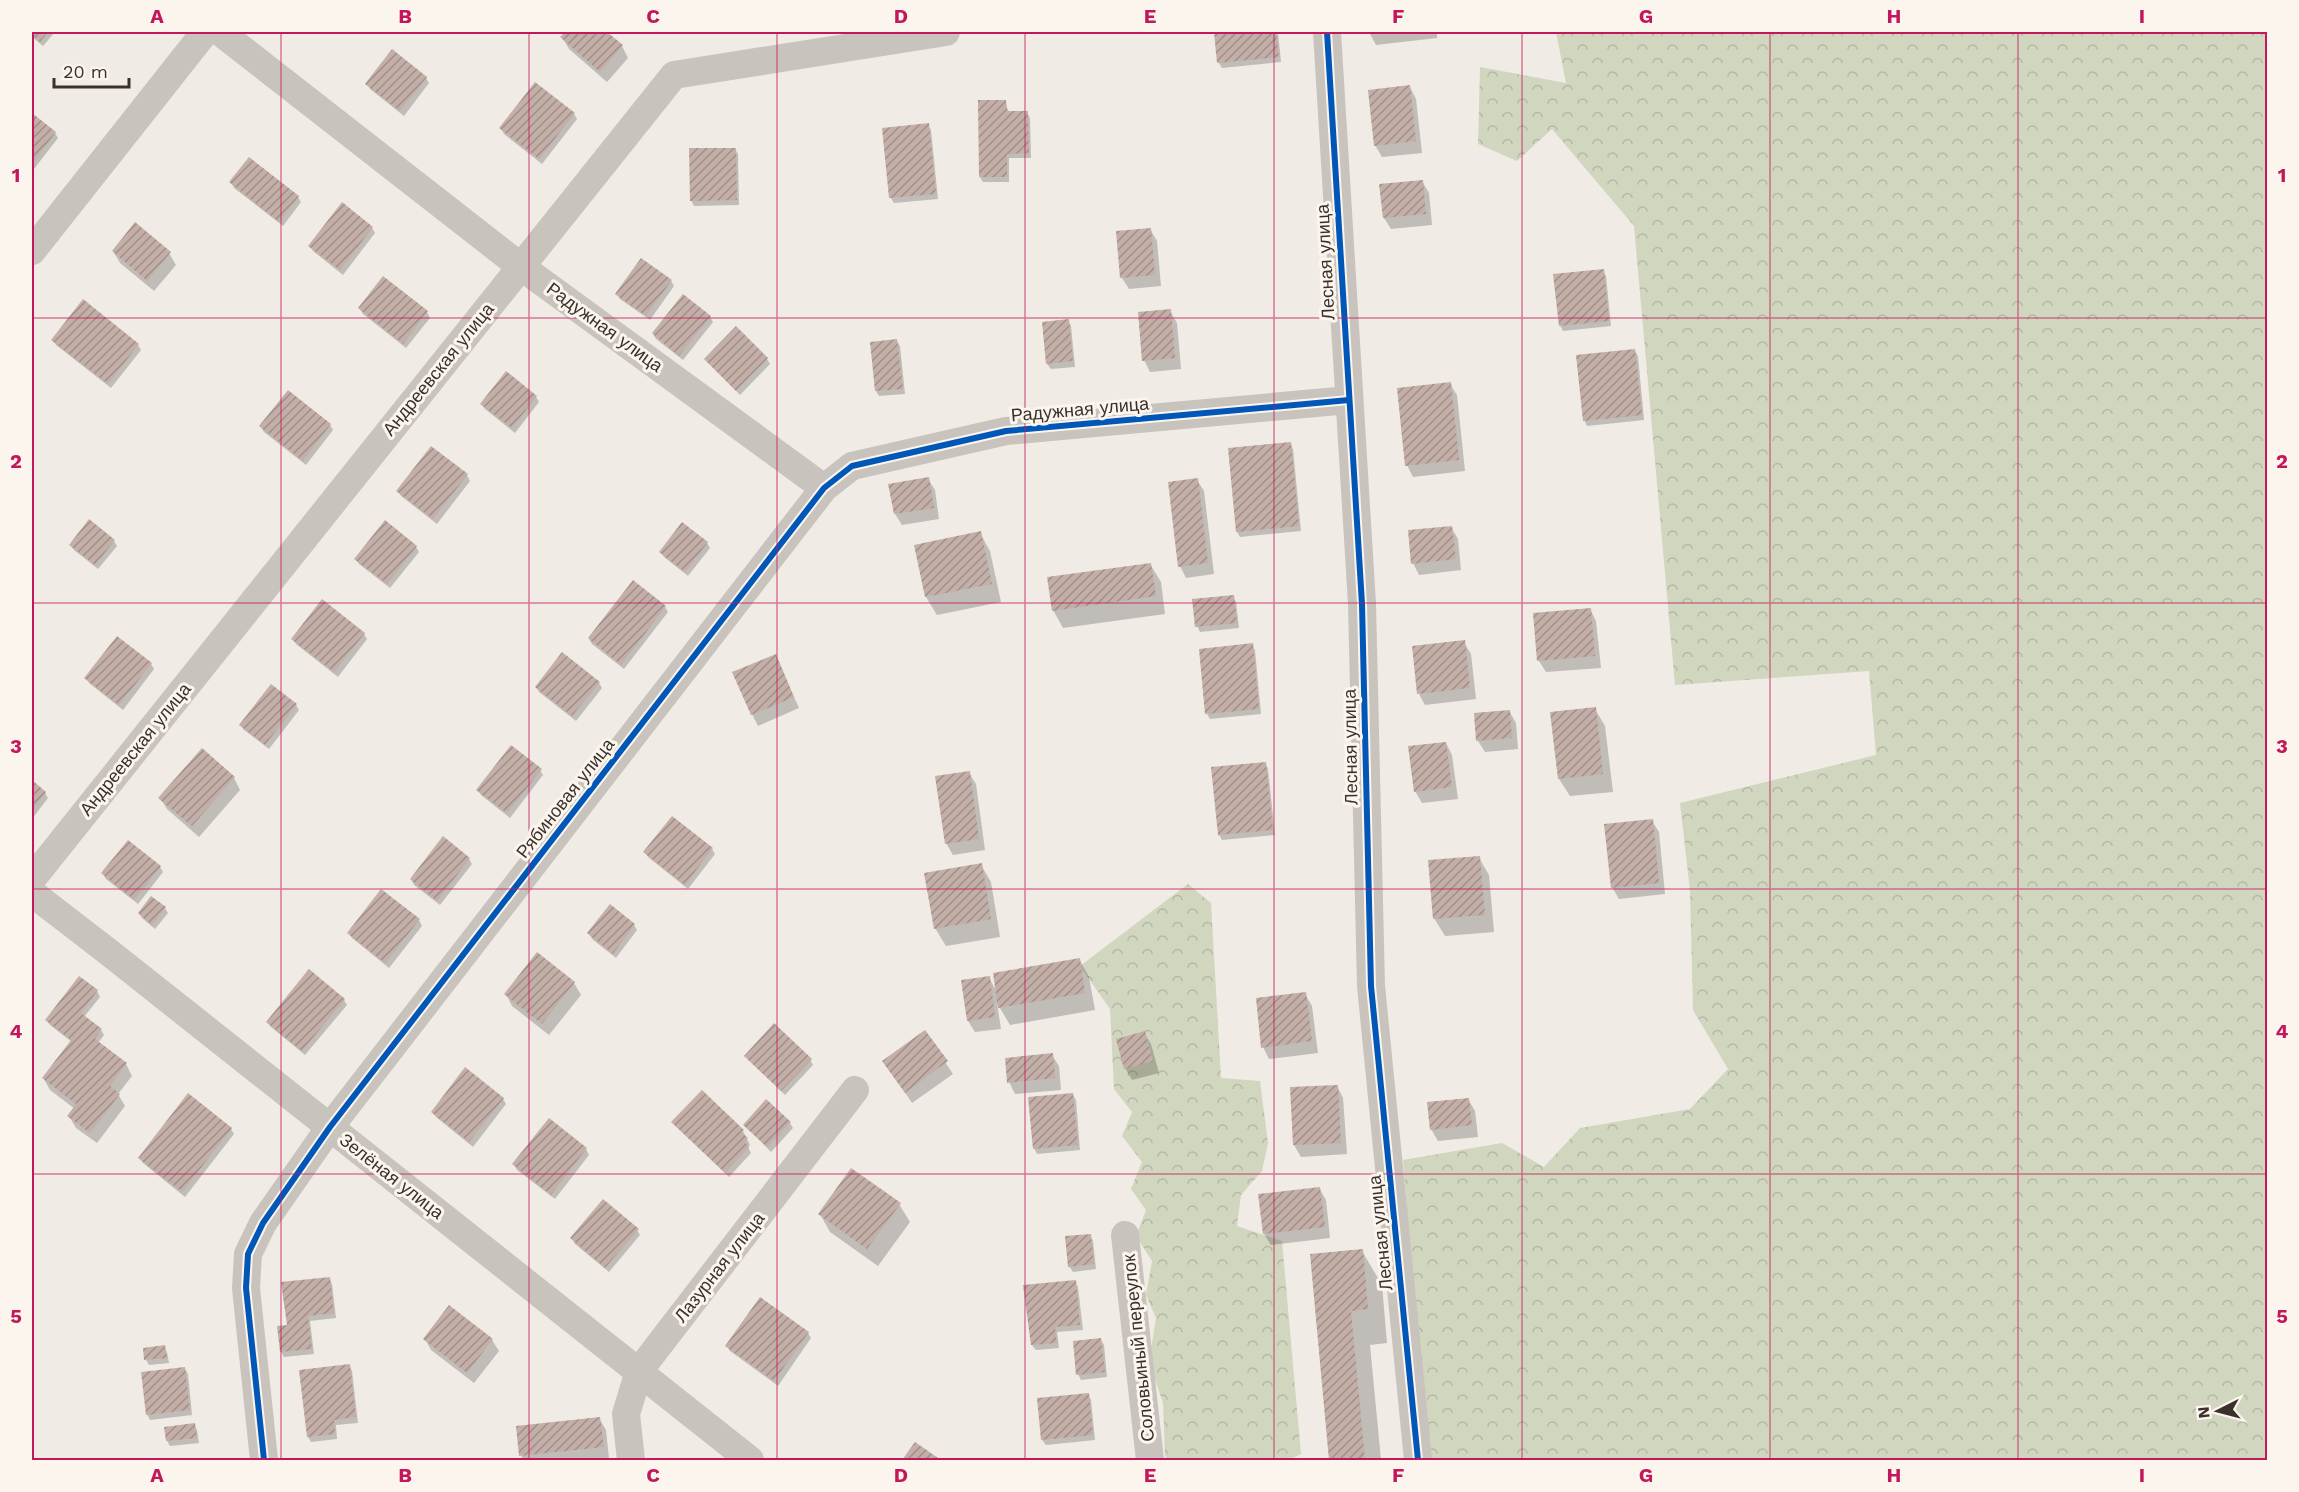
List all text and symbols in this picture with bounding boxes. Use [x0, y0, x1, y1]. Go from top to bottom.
text: A [150, 4, 164, 28]
text: B [398, 4, 412, 28]
text: C [646, 4, 660, 28]
text: D [894, 4, 908, 28]
text: E [1144, 4, 1156, 28]
text: F [1392, 4, 1404, 28]
text: G [1639, 4, 1653, 28]
text: H [1887, 4, 1901, 28]
text: I [2139, 4, 2145, 28]
scale bar [54, 51, 129, 89]
text: 20 m [63, 61, 108, 82]
text: 1 [12, 163, 20, 187]
text: 1 [2278, 163, 2286, 187]
street label: Лесная улица [1311, 202, 1339, 321]
street label: Радужная улица [543, 278, 668, 377]
street label: Андреевская улица [378, 298, 499, 440]
street label: Радужная улица [1010, 392, 1151, 425]
text: 2 [10, 449, 22, 473]
text: 2 [2276, 449, 2288, 473]
street label: Андреевская улица [75, 678, 196, 820]
street label: Лесная улица [1338, 688, 1362, 805]
street label: Рябиновая улица [512, 733, 619, 862]
text: 3 [10, 734, 22, 758]
text: 3 [2276, 734, 2288, 758]
text: 4 [10, 1019, 23, 1043]
text: 4 [2276, 1019, 2289, 1043]
street label: Зелёная улица [336, 1129, 449, 1224]
street label: Лесная улица [1363, 1173, 1397, 1292]
street label: Лазурная улица [670, 1207, 769, 1326]
street label: Соловьиный переулок [1118, 1253, 1158, 1443]
text: 5 [10, 1304, 22, 1328]
text: 5 [2276, 1304, 2288, 1328]
north arrow [2188, 1381, 2248, 1441]
text: N [2194, 1406, 2214, 1419]
text: A [150, 1463, 164, 1487]
text: B [398, 1463, 412, 1487]
text: C [646, 1463, 660, 1487]
text: D [894, 1463, 908, 1487]
text: E [1144, 1463, 1156, 1487]
text: F [1392, 1463, 1404, 1487]
text: G [1639, 1463, 1653, 1487]
text: H [1887, 1463, 1901, 1487]
text: I [2139, 1463, 2145, 1487]

